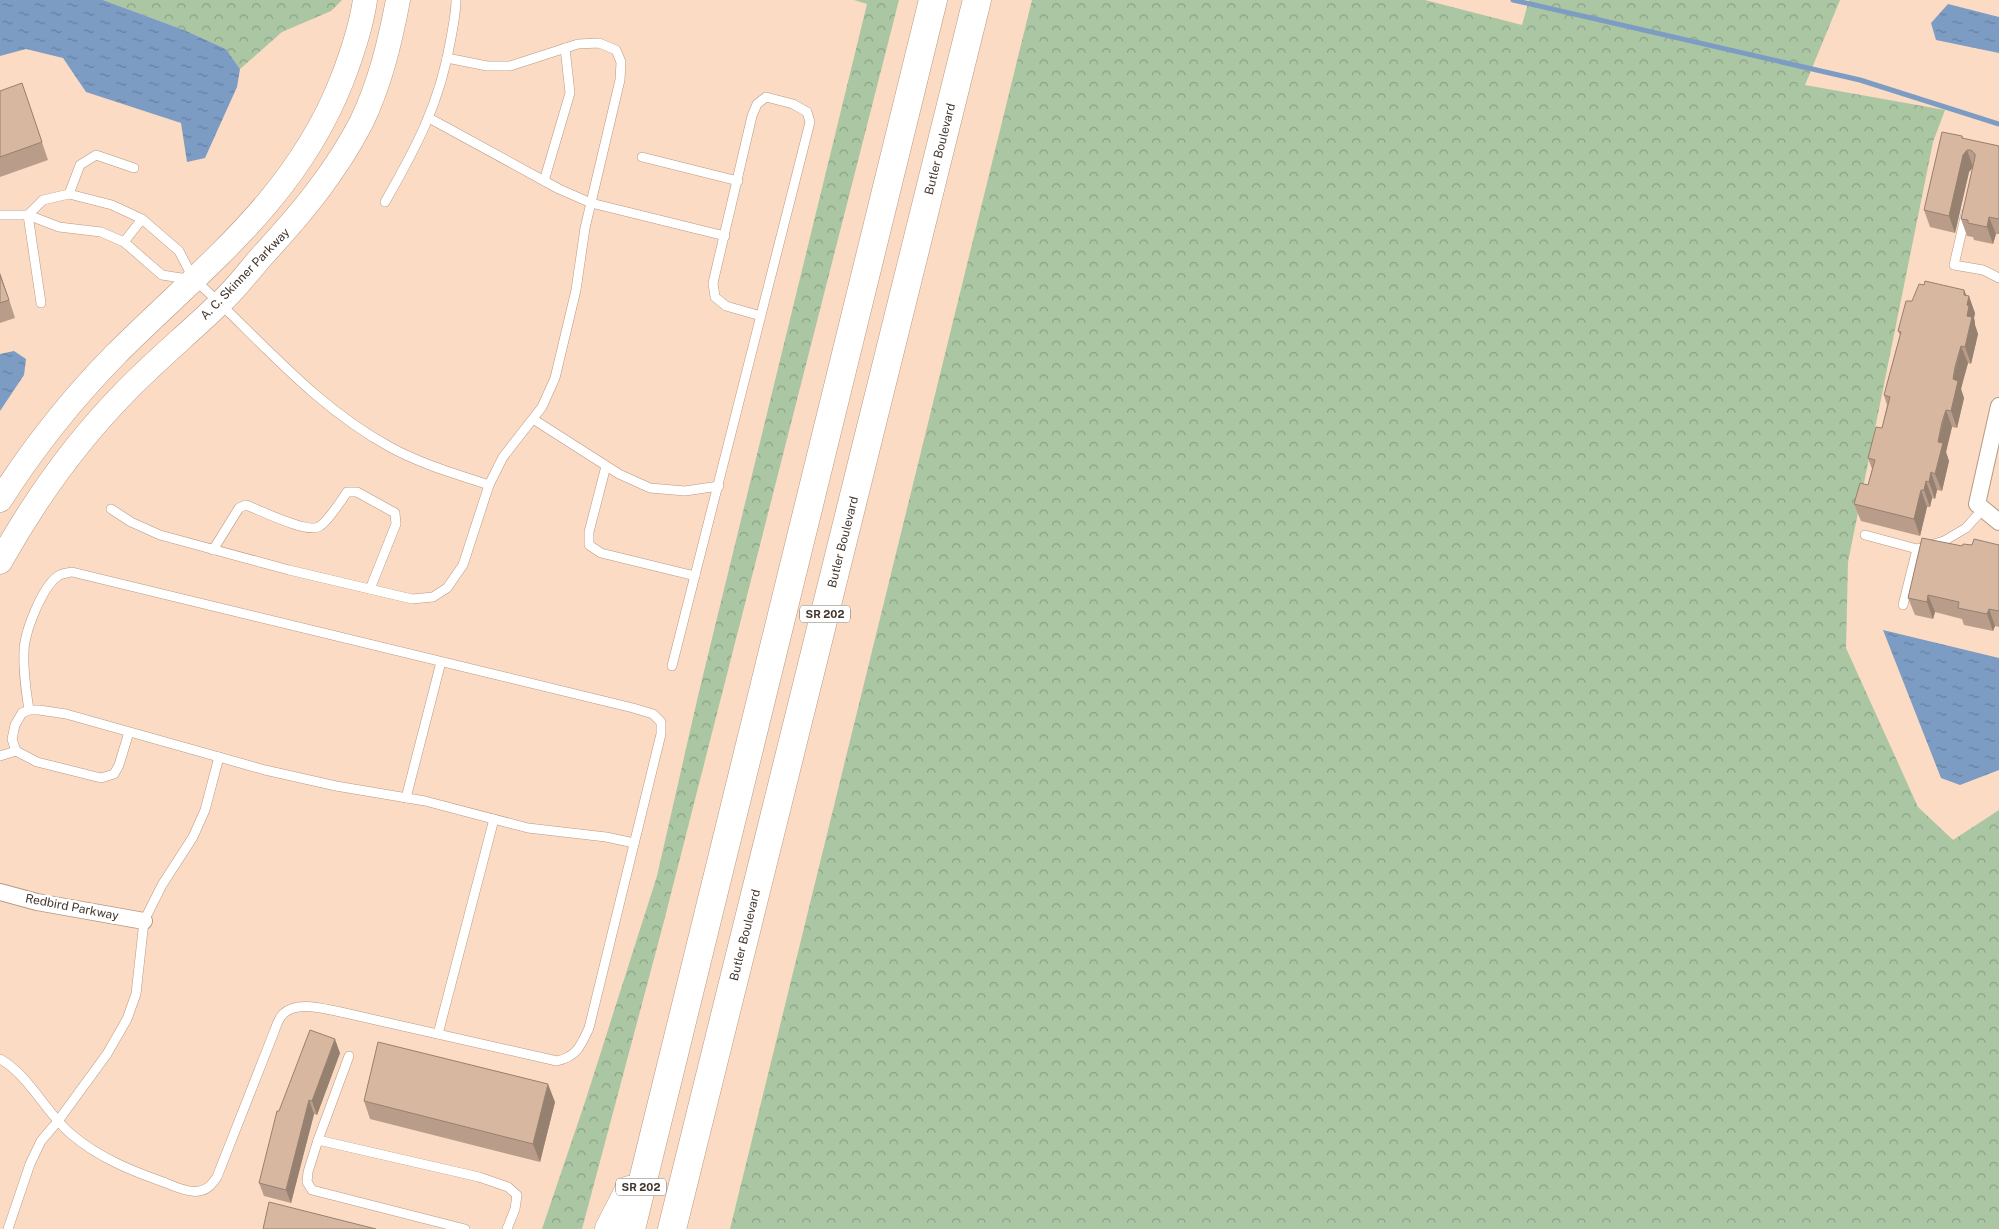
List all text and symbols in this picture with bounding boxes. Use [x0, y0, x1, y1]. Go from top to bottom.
street label: Butler Boulevard [922, 102, 958, 196]
street label: A. C. Skinner Parkway [198, 225, 293, 323]
street label: Butler Boulevard [825, 495, 861, 589]
road number: SR 202 [800, 606, 850, 622]
street label: Butler Boulevard [727, 888, 763, 982]
street label: Redbird Parkway [24, 891, 120, 923]
road number: SR 202 [616, 1178, 666, 1196]

